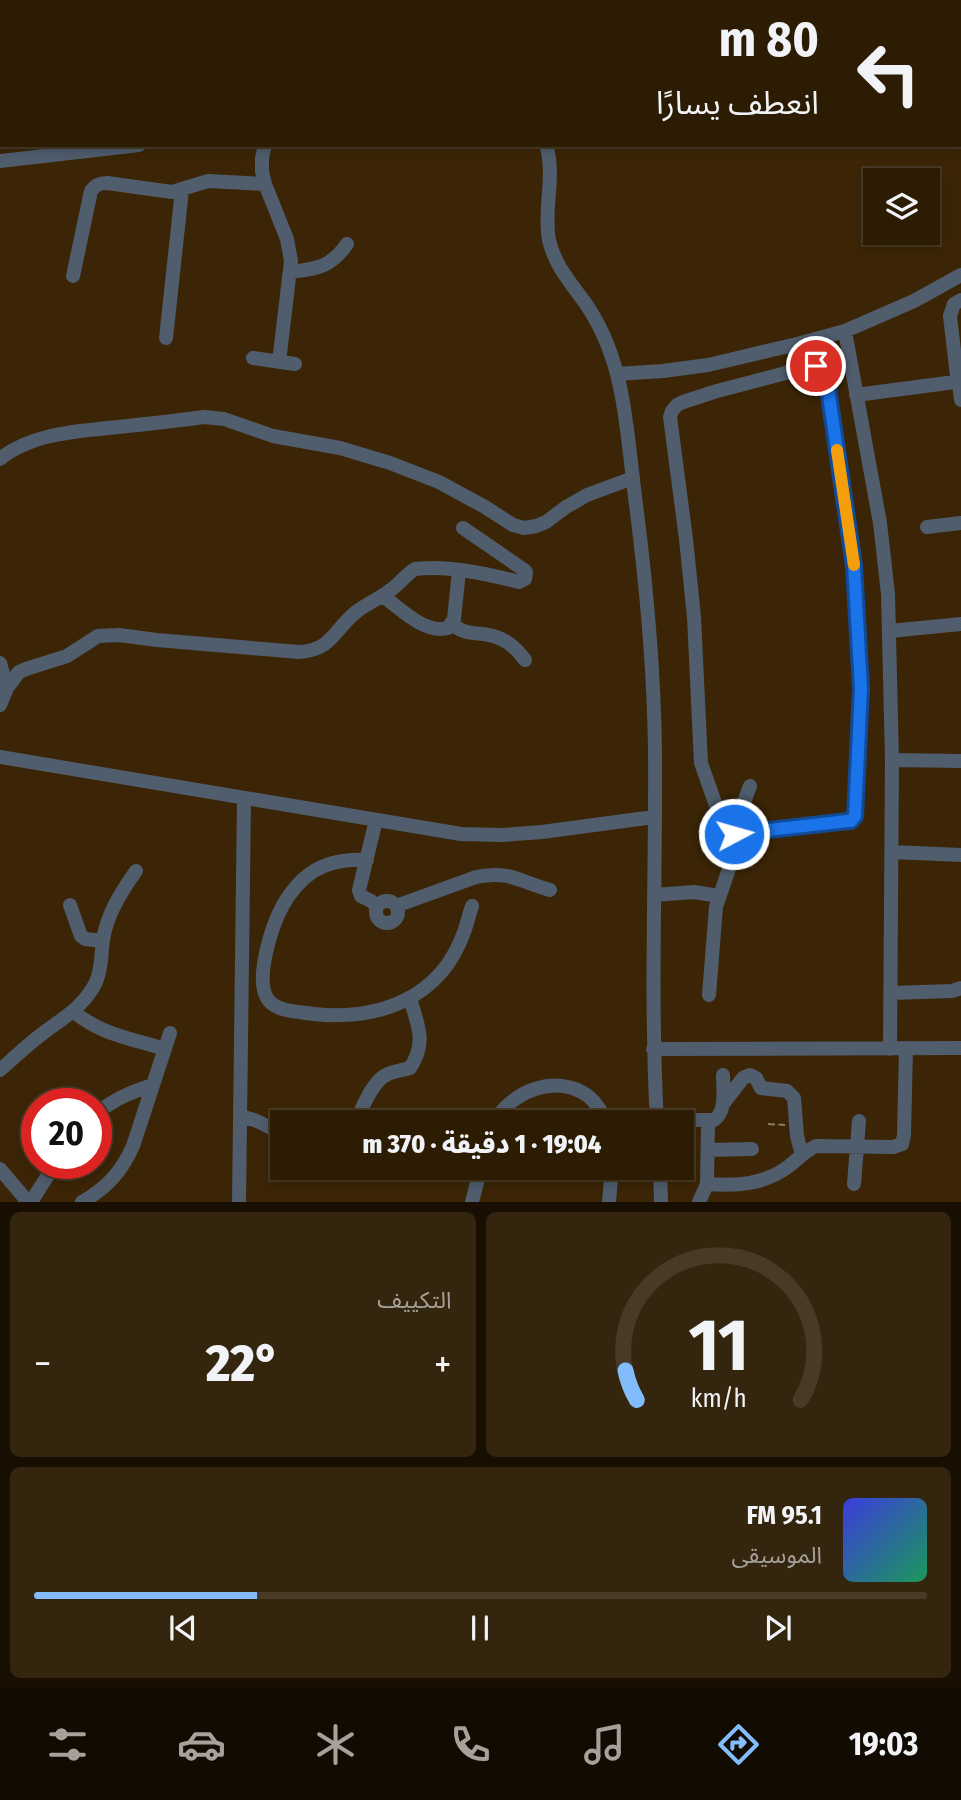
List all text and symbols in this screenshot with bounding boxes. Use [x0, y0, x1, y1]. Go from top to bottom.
text: 80 m [719, 10, 819, 69]
icon: left [843, 28, 934, 119]
text: انعطف يسارًا [656, 84, 819, 122]
map controls [863, 168, 940, 245]
button: layers [863, 168, 940, 245]
pin [786, 336, 846, 396]
icon: arrive [797, 347, 835, 385]
position arrow [697, 797, 771, 871]
speed limit sign: 20 [21, 1088, 112, 1179]
text: 19:04 · 1 دقيقة · 370 m [362, 1129, 602, 1160]
text: التكييف [377, 1286, 452, 1314]
text: 11 [688, 1303, 748, 1390]
text: 22° [206, 1332, 279, 1395]
text: − [34, 1341, 51, 1387]
text: + [434, 1341, 451, 1387]
text: km/h [690, 1384, 746, 1414]
text: 95.1 FM [747, 1500, 822, 1531]
text: الموسيقى [731, 1541, 822, 1569]
icon: previous [164, 1609, 202, 1647]
icon: pause [461, 1609, 499, 1647]
icon: next [759, 1609, 797, 1647]
icon: filters [43, 1720, 92, 1769]
icon: car [177, 1720, 226, 1769]
icon: climate [311, 1720, 360, 1769]
icon: phone [446, 1720, 495, 1769]
icon: music [580, 1720, 629, 1769]
icon: directions [714, 1720, 763, 1769]
text: 19:03 [849, 1725, 918, 1763]

